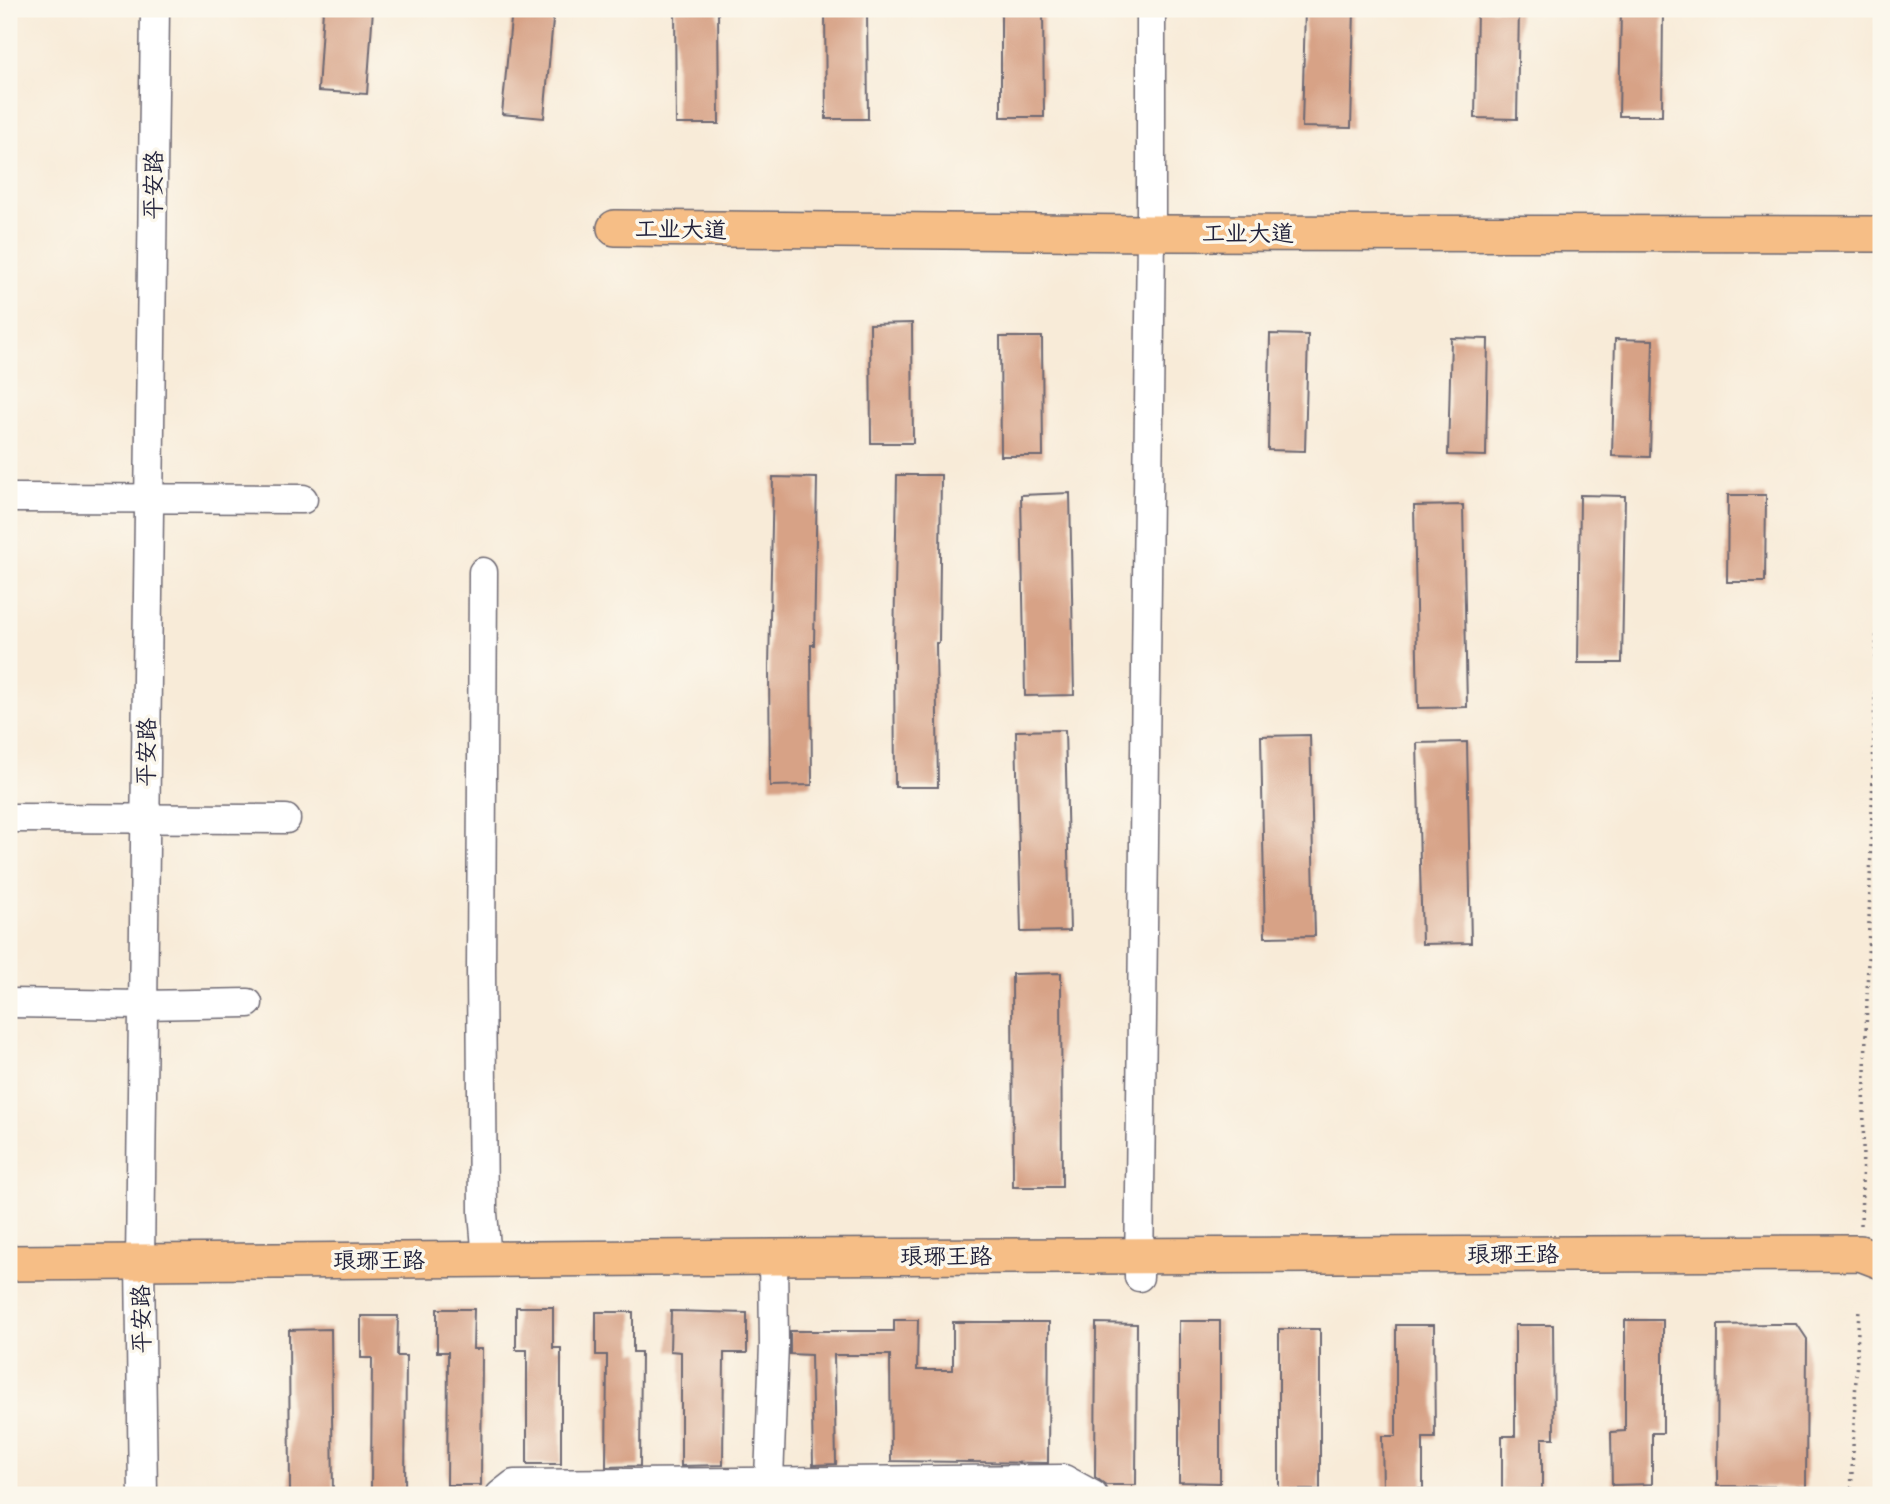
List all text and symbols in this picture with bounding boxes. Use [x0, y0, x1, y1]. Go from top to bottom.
street label: 平安路 [138, 150, 168, 220]
street label: 工业大道 [635, 214, 727, 244]
street label: 工业大道 [1202, 219, 1294, 247]
street label: 平安路 [131, 717, 161, 787]
street label: 琅琊王路 [1467, 1240, 1559, 1268]
street label: 琅琊王路 [900, 1242, 992, 1270]
street label: 琅琊王路 [333, 1246, 425, 1274]
street label: 平安路 [126, 1284, 156, 1354]

